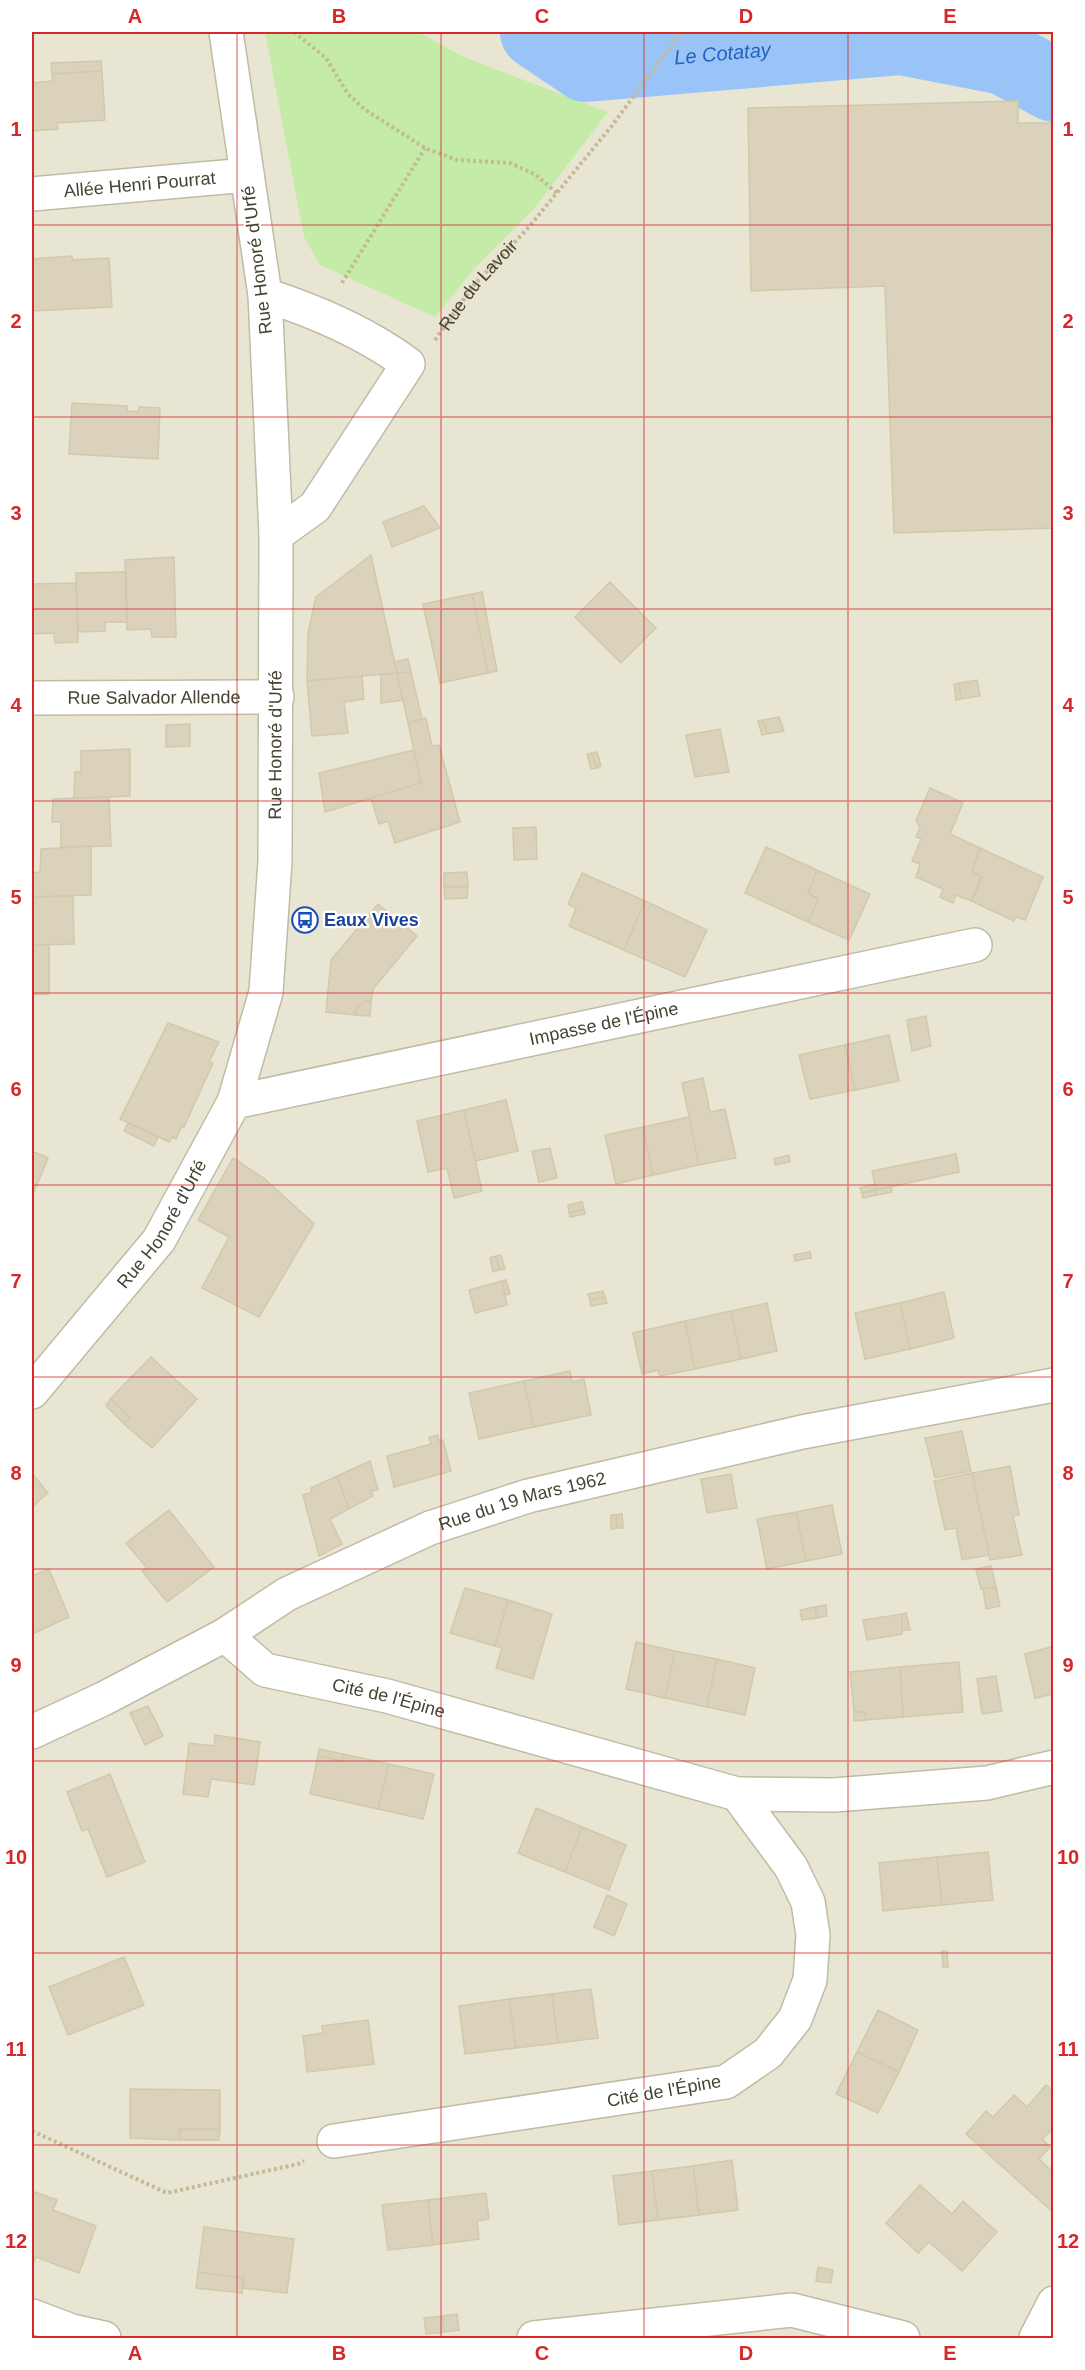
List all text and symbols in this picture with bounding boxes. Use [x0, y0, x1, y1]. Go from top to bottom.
text: A [128, 5, 142, 27]
text: B [332, 5, 346, 27]
text: C [535, 5, 549, 27]
text: D [739, 5, 753, 27]
text: E [943, 5, 957, 27]
water label: Le Cotatay [673, 38, 773, 68]
text: 1 [10, 118, 22, 140]
text: 1 [1062, 118, 1074, 140]
street label: Allée Henri Pourrat [63, 168, 216, 201]
street label: Rue Honoré d'Urfé [238, 185, 276, 335]
street label: Rue du Lavoir [435, 236, 522, 334]
text: 2 [10, 310, 22, 332]
text: 2 [1062, 310, 1074, 332]
text: 3 [10, 502, 22, 524]
text: 3 [1062, 502, 1074, 524]
street label: Rue Honoré d'Urfé [265, 670, 286, 820]
street label: Rue Salvador Allende [67, 687, 241, 708]
text: 4 [10, 694, 22, 716]
text: 4 [1062, 694, 1074, 716]
text: 5 [10, 886, 22, 908]
text: 5 [1062, 886, 1074, 908]
bus stop icon: Eaux Vives [290, 905, 320, 935]
place label: Eaux Vives [324, 910, 419, 930]
street label: Impasse de l'Épine [528, 998, 680, 1049]
text: 6 [10, 1078, 22, 1100]
text: 6 [1062, 1078, 1074, 1100]
street label: Rue Honoré d'Urfé [113, 1156, 211, 1292]
text: 7 [10, 1270, 22, 1292]
text: 7 [1062, 1270, 1074, 1292]
text: 8 [10, 1462, 22, 1484]
text: 8 [1062, 1462, 1074, 1484]
street label: Rue du 19 Mars 1962 [436, 1468, 608, 1535]
text: 9 [10, 1654, 22, 1676]
text: 9 [1062, 1654, 1074, 1676]
street label: Cité de l'Épine [330, 1675, 447, 1722]
text: 10 [5, 1846, 27, 1868]
text: 10 [1057, 1846, 1079, 1868]
text: 11 [5, 2038, 27, 2060]
text: 11 [1057, 2038, 1079, 2060]
street label: Cité de l'Épine [605, 2071, 723, 2111]
text: 12 [5, 2230, 27, 2252]
text: 12 [1057, 2230, 1079, 2252]
text: A [128, 2342, 142, 2364]
text: B [332, 2342, 346, 2364]
text: C [535, 2342, 549, 2364]
text: D [739, 2342, 753, 2364]
text: E [943, 2342, 957, 2364]

